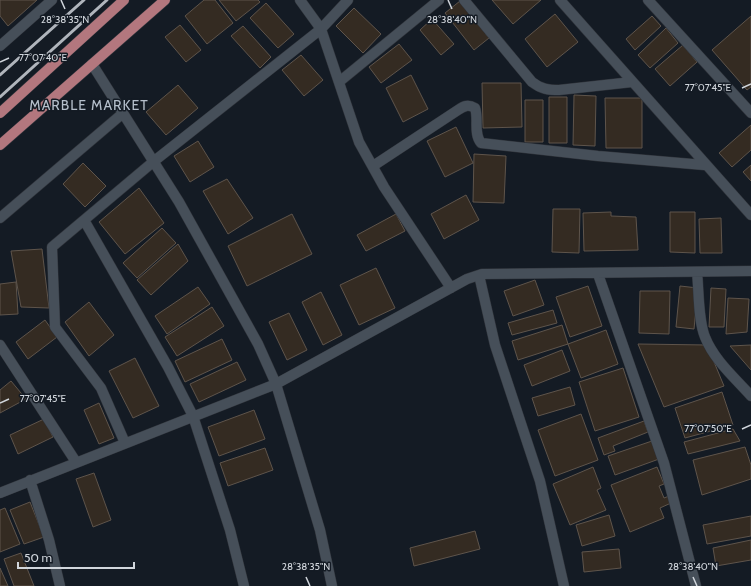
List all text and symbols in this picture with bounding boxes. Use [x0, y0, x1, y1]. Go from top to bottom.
text: 28°38'35"N [41, 13, 89, 26]
text: 28°38'40"N [427, 13, 477, 26]
text: 77°07'40"E [19, 51, 67, 64]
text: 77°07'45"E [685, 81, 732, 94]
district label: MARBLE MARKET [29, 96, 149, 114]
text: 77°07'45"E [20, 392, 67, 405]
text: 77°07'50"E [684, 422, 732, 435]
scale bar [18, 544, 134, 570]
text: 50 m [24, 550, 52, 565]
text: 28°38'35"N [282, 560, 330, 573]
text: 28°38'40"N [668, 560, 718, 573]

